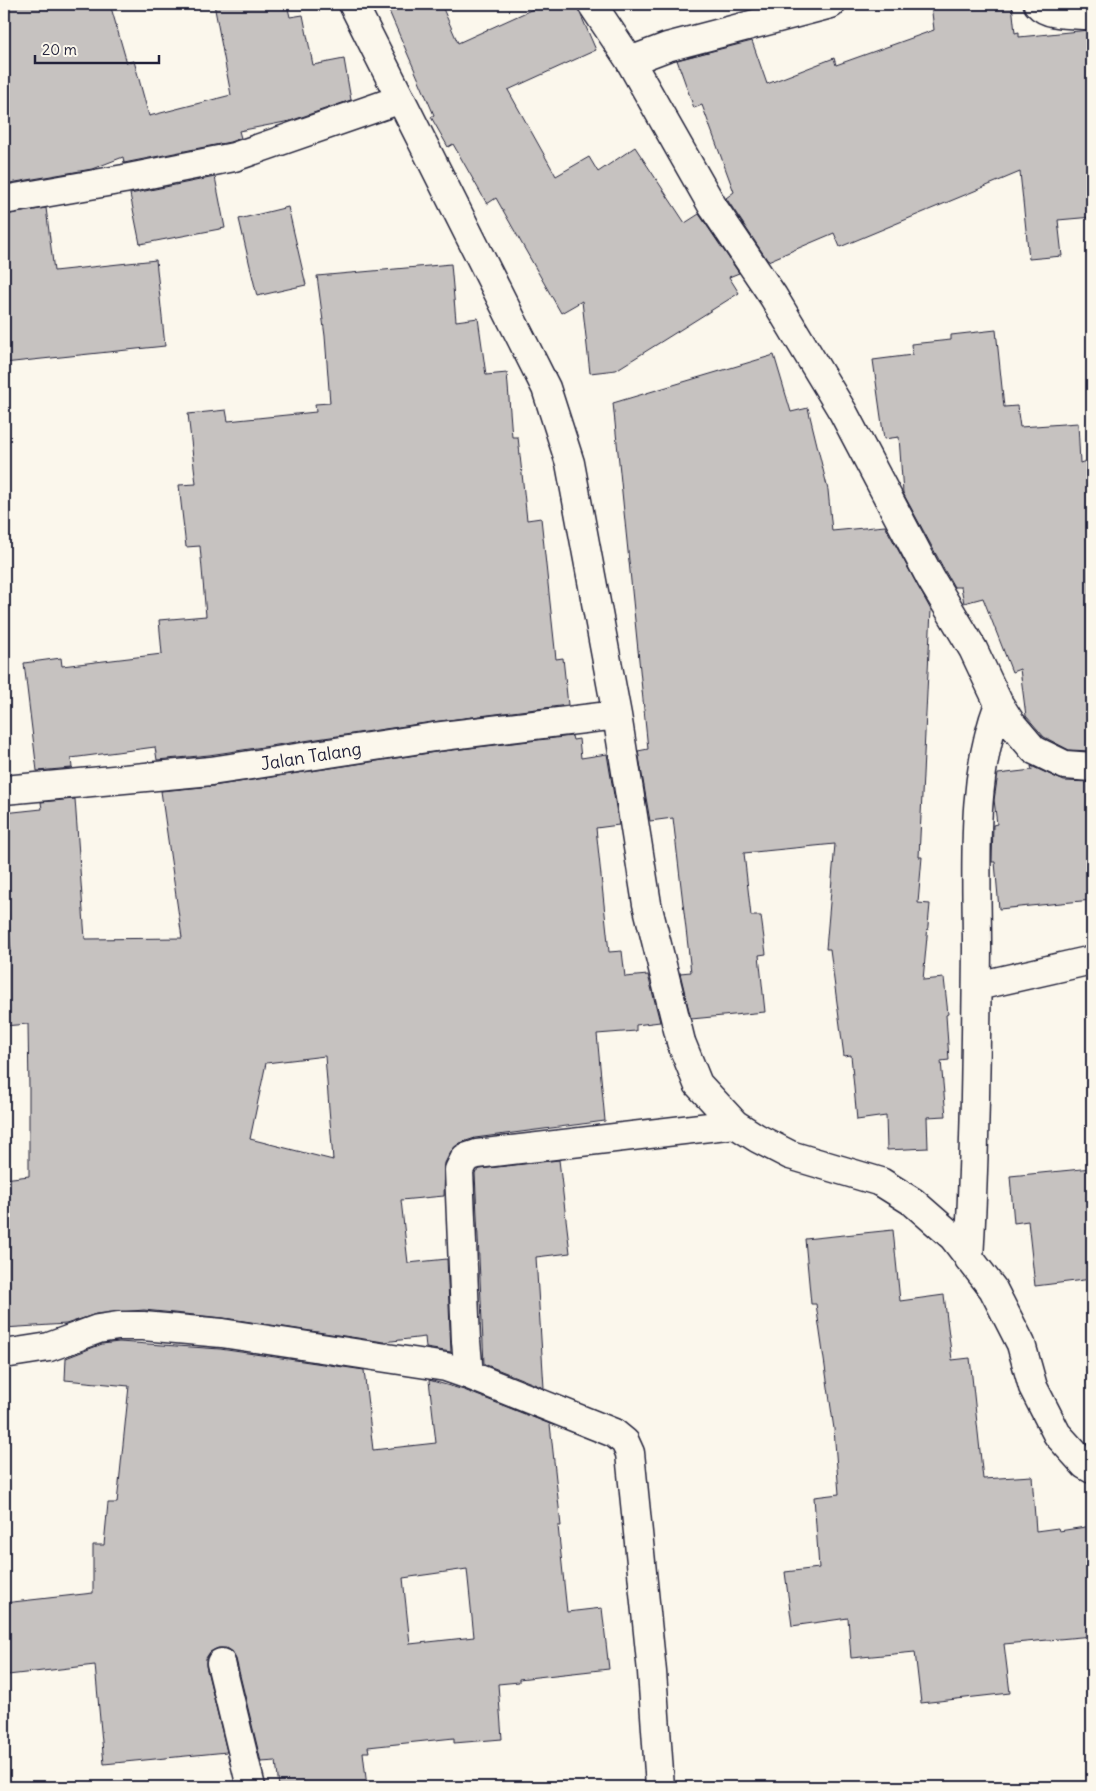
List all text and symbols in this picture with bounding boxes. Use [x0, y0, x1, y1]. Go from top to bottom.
scale bar [35, 32, 159, 64]
text: 20 m [42, 40, 77, 59]
street label: Jalan Talang [259, 737, 363, 775]

